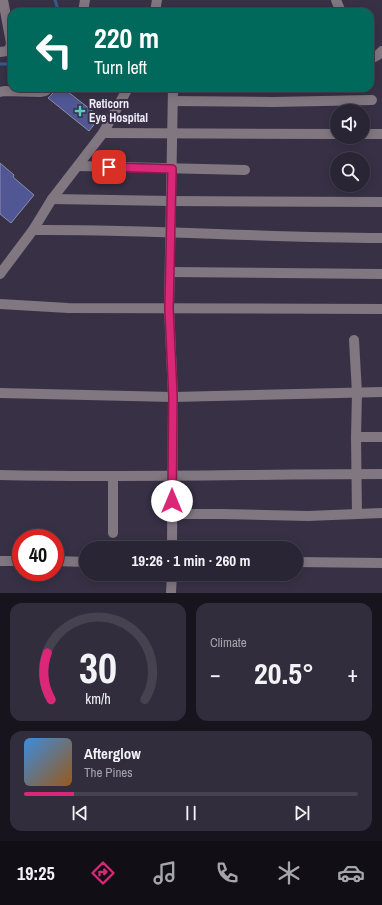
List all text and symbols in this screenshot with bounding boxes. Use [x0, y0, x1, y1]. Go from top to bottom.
text: 220 m [94, 19, 159, 57]
icon: left [28, 24, 80, 76]
text: Turn left [94, 55, 147, 80]
place label: Reticorn Eye Hospital [89, 96, 148, 126]
map controls [330, 104, 370, 192]
button: sound [330, 104, 370, 144]
marker: Reticorn Eye Hospital [74, 105, 86, 117]
pin [92, 150, 126, 184]
button: search [330, 152, 370, 192]
icon: arrive [98, 156, 120, 178]
position arrow [151, 480, 193, 522]
speed limit sign: 40 [12, 529, 64, 581]
text: 19:26 · 1 min · 260 m [132, 550, 250, 571]
text: Climate [210, 634, 247, 651]
text: 30 [79, 640, 117, 696]
text: 20.5° [254, 653, 314, 693]
text: − [210, 659, 221, 689]
text: + [347, 659, 358, 689]
text: km/h [85, 689, 111, 708]
text: Afterglow [84, 743, 141, 764]
text: The Pines [84, 764, 133, 781]
icon: previous [69, 802, 91, 824]
icon: pause [180, 802, 202, 824]
icon: next [291, 802, 313, 824]
icon: directions [89, 859, 117, 887]
icon: music [151, 859, 179, 887]
icon: phone [213, 859, 241, 887]
icon: climate [275, 859, 303, 887]
icon: car [337, 859, 365, 887]
text: 19:25 [17, 861, 55, 886]

